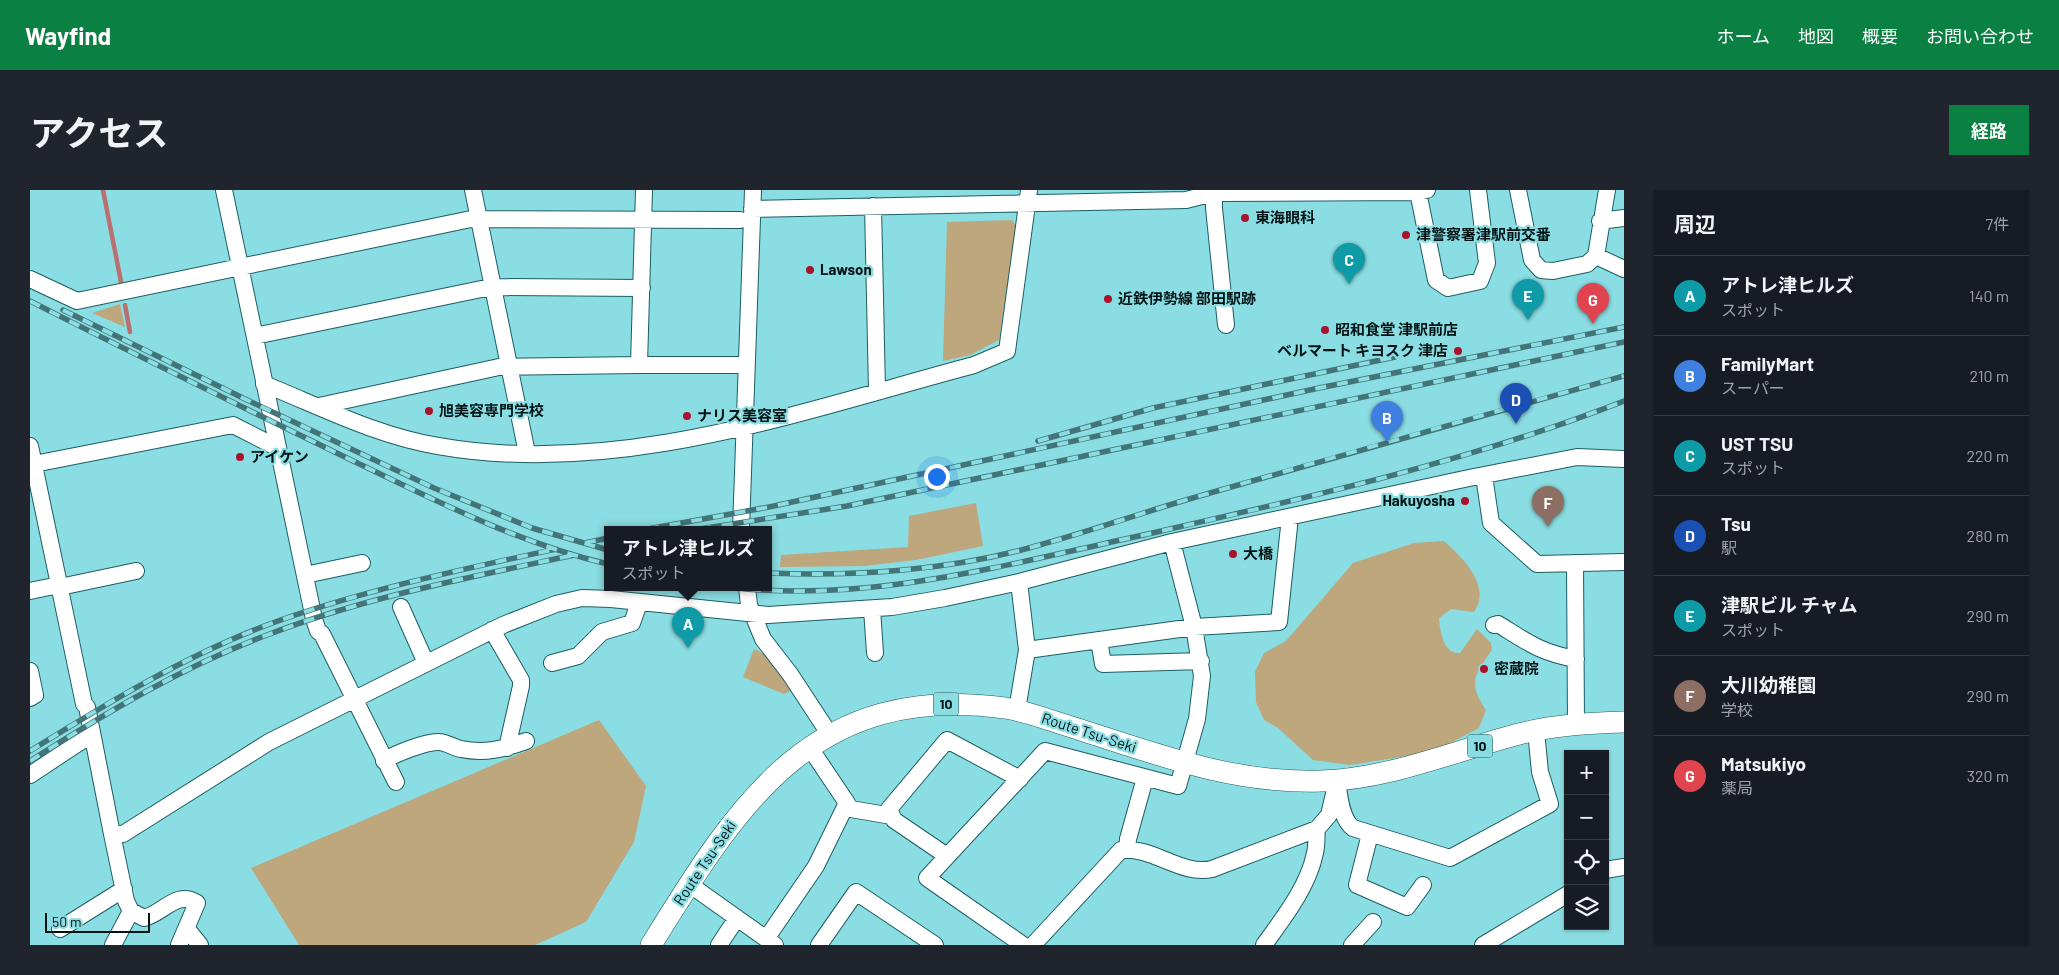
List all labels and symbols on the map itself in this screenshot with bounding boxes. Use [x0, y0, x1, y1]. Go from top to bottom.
place label: 東海眼科 [1255, 208, 1315, 226]
marker: 東海眼科 [1239, 212, 1251, 224]
place label: 津警察署津駅前交番 [1416, 225, 1551, 243]
marker: 津警察署津駅前交番 [1400, 229, 1412, 241]
pin: C [1333, 243, 1365, 284]
place label: Lawson [820, 260, 872, 278]
marker: Lawson [804, 264, 816, 276]
pin: E [1512, 279, 1544, 320]
pin: G [1577, 283, 1609, 324]
place label: 近鉄伊勢線 部田駅跡 [1118, 289, 1256, 307]
marker: 近鉄伊勢線 部田駅跡 [1102, 293, 1114, 305]
place label: 昭和食堂 津駅前店 [1335, 320, 1458, 338]
marker: 昭和食堂 津駅前店 [1319, 324, 1331, 336]
place label: ベルマート キヨスク 津店 [1277, 341, 1448, 359]
marker: ベルマート キヨスク 津店 [1452, 345, 1464, 357]
pin: D [1500, 383, 1532, 424]
place label: 旭美容専門学校 [439, 401, 544, 419]
pin: B [1371, 401, 1403, 442]
marker: 旭美容専門学校 [423, 405, 435, 417]
place label: ナリス美容室 [697, 406, 787, 424]
marker: ナリス美容室 [681, 410, 693, 422]
place label: アイケン [250, 447, 309, 465]
marker: アイケン [234, 451, 246, 463]
your location [924, 464, 950, 490]
pin: F [1532, 486, 1564, 527]
place label: Hakuyosha [1382, 491, 1455, 509]
marker: Hakuyosha [1459, 495, 1471, 507]
place label: 大橋 [1243, 544, 1274, 562]
marker: 大橋 [1227, 548, 1239, 560]
pin: A [672, 607, 704, 648]
place label: 密蔵院 [1494, 659, 1539, 677]
marker: 密蔵院 [1478, 663, 1490, 675]
road number: 10 [934, 692, 958, 716]
street label: Route Tsu-Seki [1040, 708, 1139, 756]
road number: 10 [1468, 734, 1492, 758]
street label: Route Tsu-Seki [669, 817, 739, 908]
scale bar [45, 910, 150, 933]

